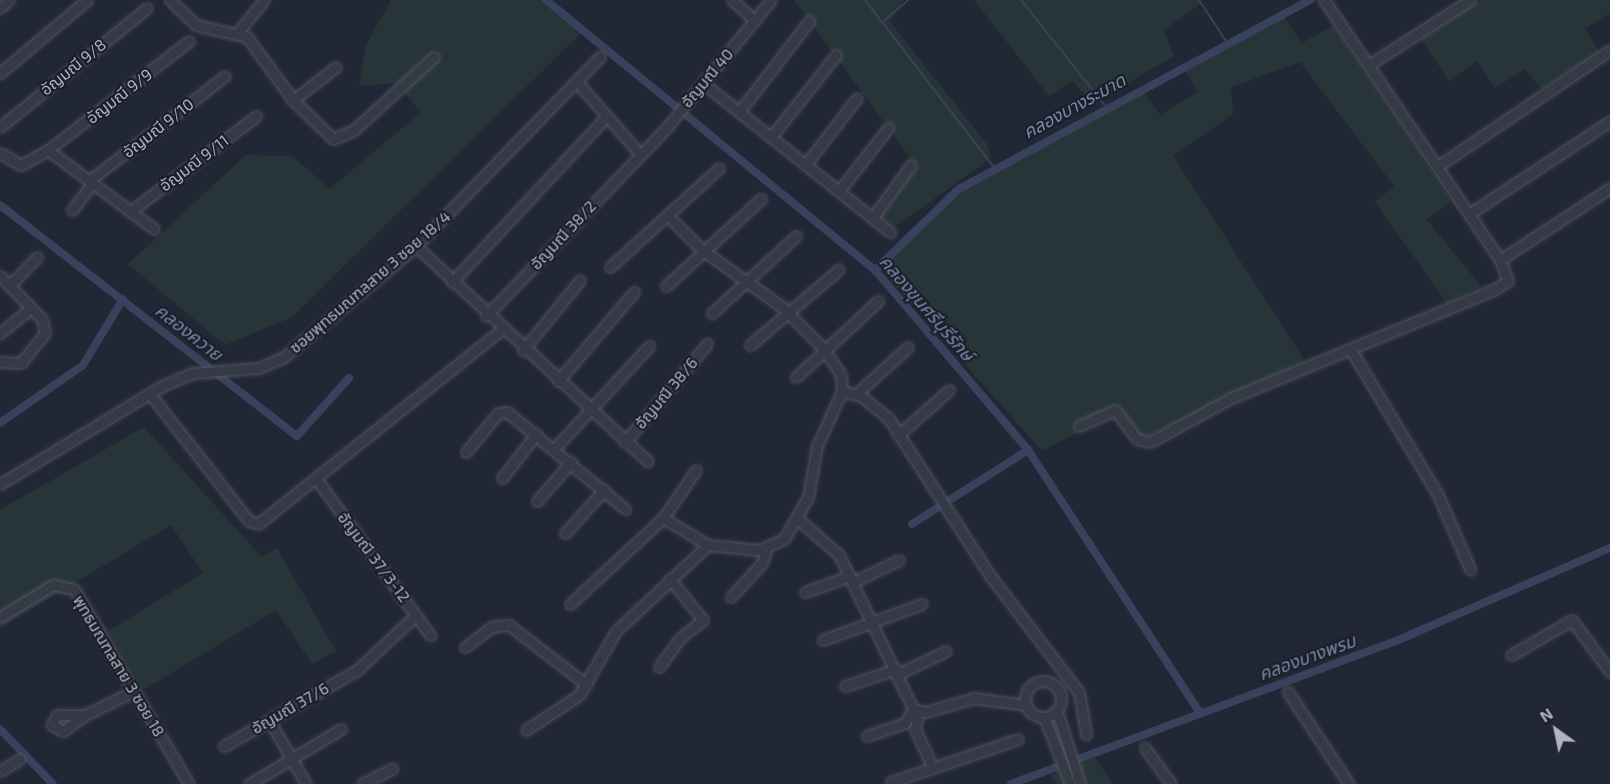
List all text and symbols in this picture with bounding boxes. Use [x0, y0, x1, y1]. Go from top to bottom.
street label: อัญมณี 9/8 [36, 35, 110, 99]
street label: อัญมณี 40 [677, 45, 737, 111]
street label: อัญมณี 9/9 [82, 64, 156, 128]
water label: คลองบางระมาด [1019, 69, 1129, 143]
street label: อัญมณี 9/10 [119, 94, 197, 162]
street label: อัญมณี 9/11 [156, 131, 232, 195]
street label: อัญมณี 38/2 [526, 196, 600, 274]
street label: ซอยพุทธมณฑลสาย 3 ซอย 18/4 [286, 207, 454, 357]
water label: คลองขุนศรีบุรีรักษ์ [875, 251, 979, 365]
water label: คลองควาย [151, 299, 227, 365]
street label: อัญมณี 38/6 [630, 353, 702, 433]
street label: อัญมณี 37/3-12 [334, 508, 414, 606]
street label: พุทธมณฑลสาย 3 ซอย 18 [69, 592, 169, 740]
water label: คลองบางพรม [1256, 629, 1358, 685]
street label: อัญมณี 37/6 [248, 678, 332, 738]
north arrow [1526, 700, 1586, 760]
text: N [1536, 703, 1556, 726]

